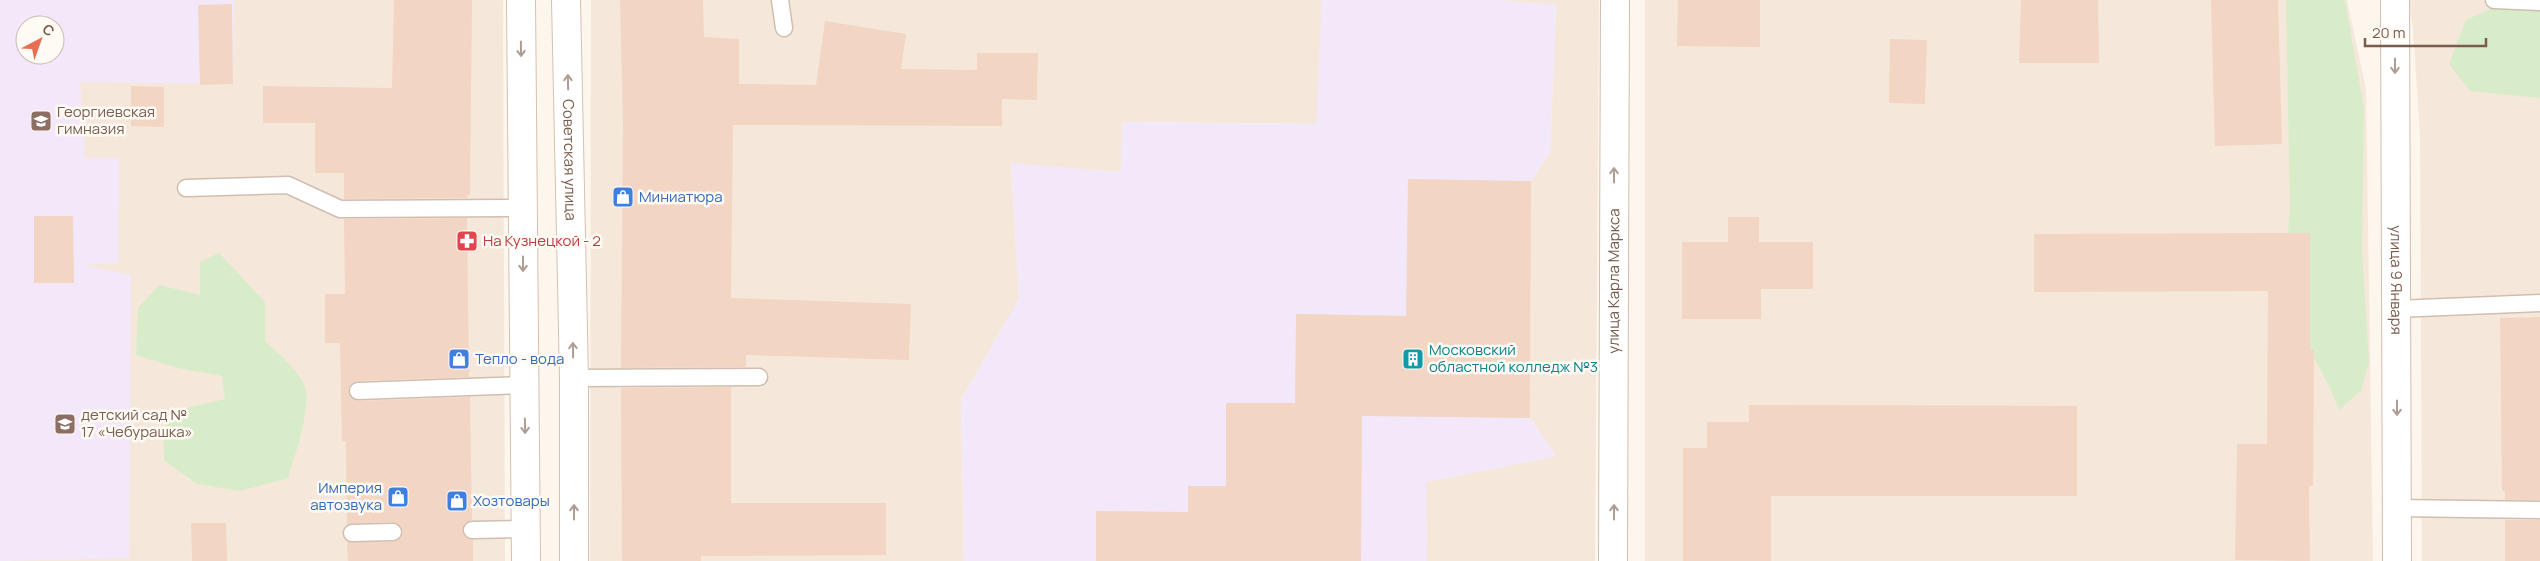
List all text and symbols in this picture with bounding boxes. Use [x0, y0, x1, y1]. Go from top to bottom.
north arrow [15, 15, 65, 65]
scale bar [2365, 15, 2486, 47]
text: С [39, 19, 59, 40]
text: 20 m [2372, 22, 2405, 43]
one-way arrow [516, 40, 526, 56]
one-way arrow [2390, 58, 2400, 74]
one-way arrow [563, 75, 573, 91]
street label: Советская улица [558, 99, 582, 221]
place label: Георгиевская гимназия [57, 101, 155, 139]
school or university icon: Георгиевская гимназия [29, 109, 53, 133]
one-way arrow [1609, 167, 1619, 184]
shop icon: Миниатюра [611, 185, 635, 209]
place label: Миниатюра [639, 186, 723, 207]
street label: улица Карла Маркса [1603, 208, 1624, 354]
street label: улица 9 Января [2386, 225, 2407, 335]
pharmacy icon: На Кузнецкой - 2 [455, 229, 479, 253]
place label: На Кузнецкой - 2 [483, 230, 601, 251]
one-way arrow [518, 255, 528, 271]
place label: Московский областной колледж №3 [1429, 339, 1598, 377]
one-way arrow [569, 342, 578, 358]
shop icon: Тепло - вода [447, 347, 471, 371]
building icon: Московский областной колледж №3 [1401, 347, 1425, 371]
place label: Тепло - вода [475, 348, 564, 369]
one-way arrow [2392, 400, 2402, 416]
place label: детский сад № 17 «Чебурашка» [81, 404, 193, 442]
school or university icon: детский сад № 17 «Чебурашка» [53, 412, 77, 436]
one-way arrow [520, 418, 529, 434]
place label: Империя автозвука [310, 477, 382, 515]
shop icon: Империя автозвука [386, 485, 410, 509]
shop icon: Хозтовары [445, 489, 469, 513]
place label: Хозтовары [473, 490, 550, 511]
one-way arrow [569, 505, 579, 521]
one-way arrow [1609, 505, 1619, 521]

